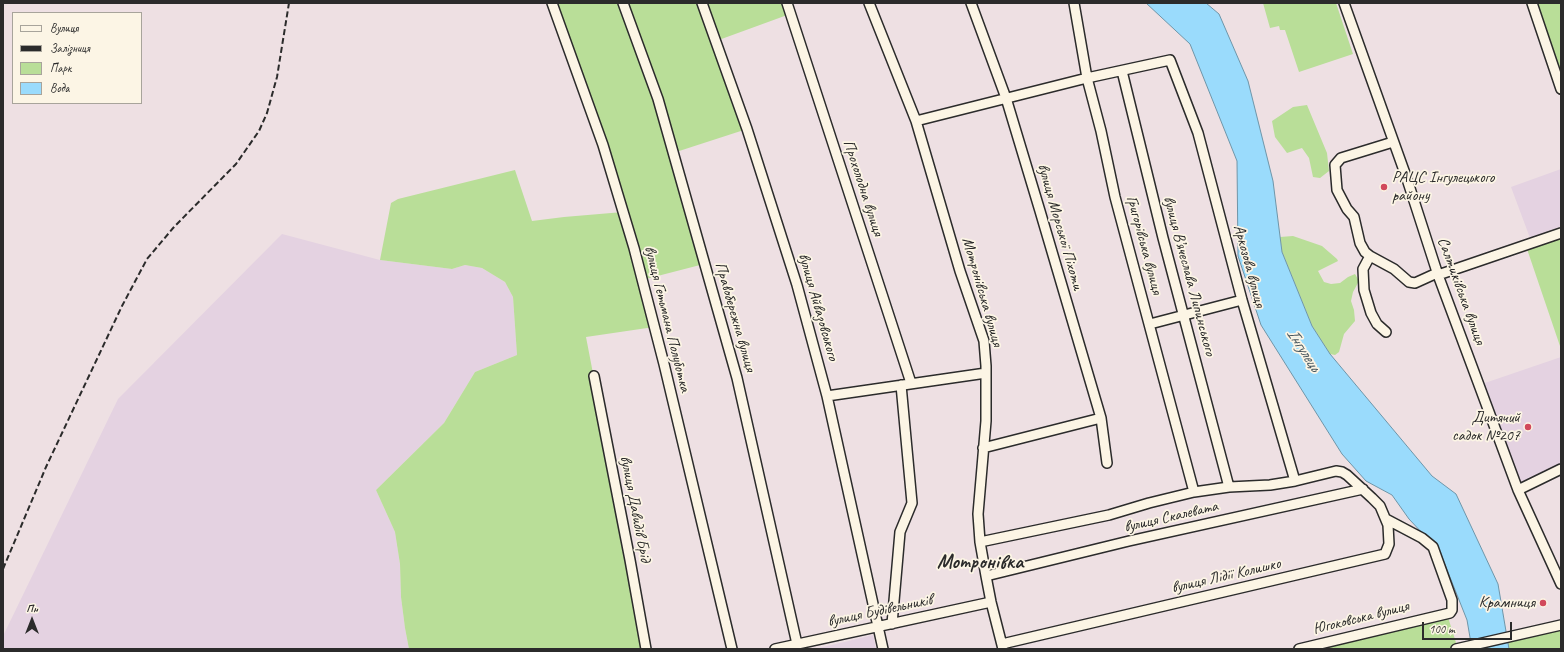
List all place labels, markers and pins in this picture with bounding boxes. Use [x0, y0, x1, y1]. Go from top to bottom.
place label: РАЦС Інгулецького району [1392, 168, 1494, 206]
marker: РАЦС Інгулецького району [1379, 182, 1389, 192]
place label: Дитячий садок №207 [1452, 408, 1520, 446]
marker: Дитячий садок №207 [1523, 422, 1533, 432]
place label: Крамниця [1479, 593, 1535, 613]
marker: Крамниця [1538, 598, 1548, 608]

